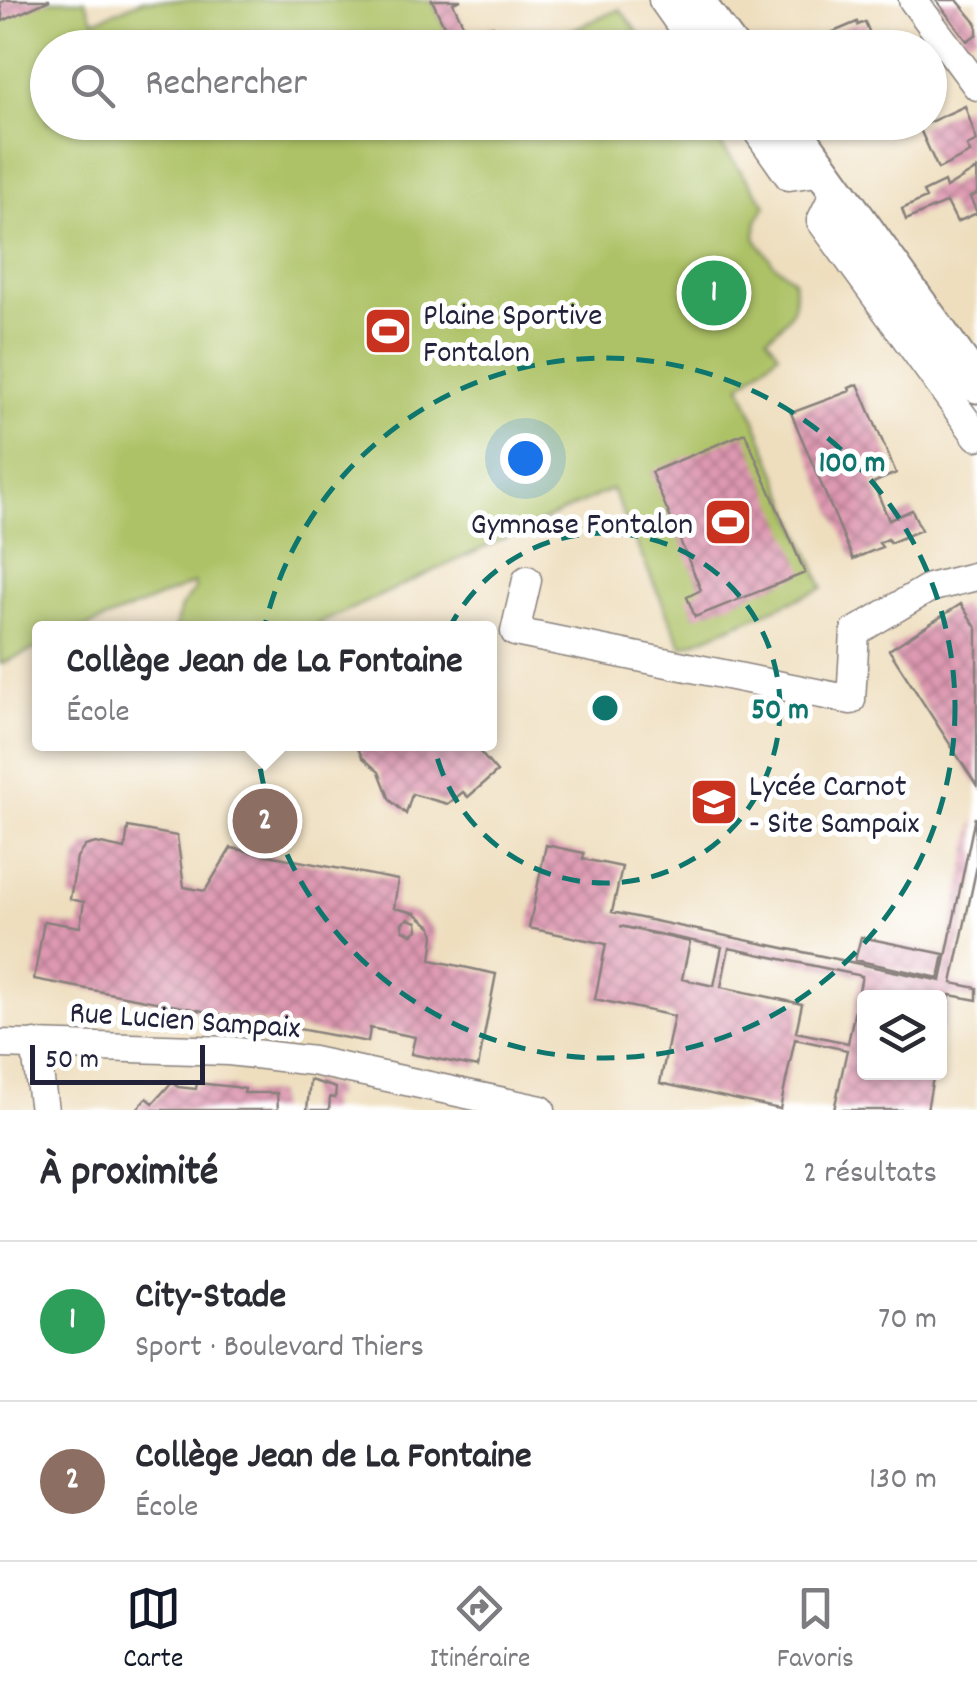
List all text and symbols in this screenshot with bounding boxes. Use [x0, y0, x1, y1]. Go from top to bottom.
search box [30, 30, 947, 140]
icon: search [65, 58, 120, 113]
text: Rechercher [145, 58, 307, 113]
pin: 1 [682, 256, 746, 330]
place label: Plaine Sportive Fontalon [423, 295, 602, 378]
sports icon: Plaine Sportive Fontalon [362, 305, 414, 357]
your location [500, 433, 551, 484]
text: 100 m [819, 444, 885, 487]
sports icon: Gymnase Fontalon [702, 496, 754, 548]
place label: Gymnase Fontalon [470, 504, 693, 550]
popup [32, 621, 497, 751]
text: Collège Jean de La Fontaine [66, 636, 463, 691]
centre of rings [587, 690, 623, 726]
text: École [66, 691, 130, 737]
text: 50 m [751, 691, 809, 734]
place label: Lycée Carnot - Site Sampaix [749, 766, 919, 849]
school or university icon: Lycée Carnot - Site Sampaix [688, 776, 740, 828]
pin: 2 [232, 784, 298, 858]
map controls [857, 990, 947, 1080]
button: layers [857, 990, 947, 1080]
street label: Rue Lucien Sampaix [68, 992, 302, 1054]
scale bar [30, 1040, 205, 1084]
text: 50 m [45, 1042, 99, 1082]
text: À proximité [40, 1145, 218, 1205]
text: 2 résultats [803, 1152, 937, 1198]
text: City-Stade [135, 1271, 286, 1326]
text: 1 [69, 1298, 76, 1344]
text: 70 m [878, 1298, 937, 1344]
text: Sport · Boulevard Thiers [135, 1326, 424, 1372]
text: Collège Jean de La Fontaine [135, 1431, 532, 1486]
text: 2 [66, 1458, 79, 1504]
text: 130 m [869, 1458, 937, 1504]
text: École [135, 1486, 198, 1532]
tab: Carte [123, 1581, 183, 1681]
tab: Itinéraire [430, 1581, 530, 1681]
tab: Favoris [777, 1581, 854, 1681]

